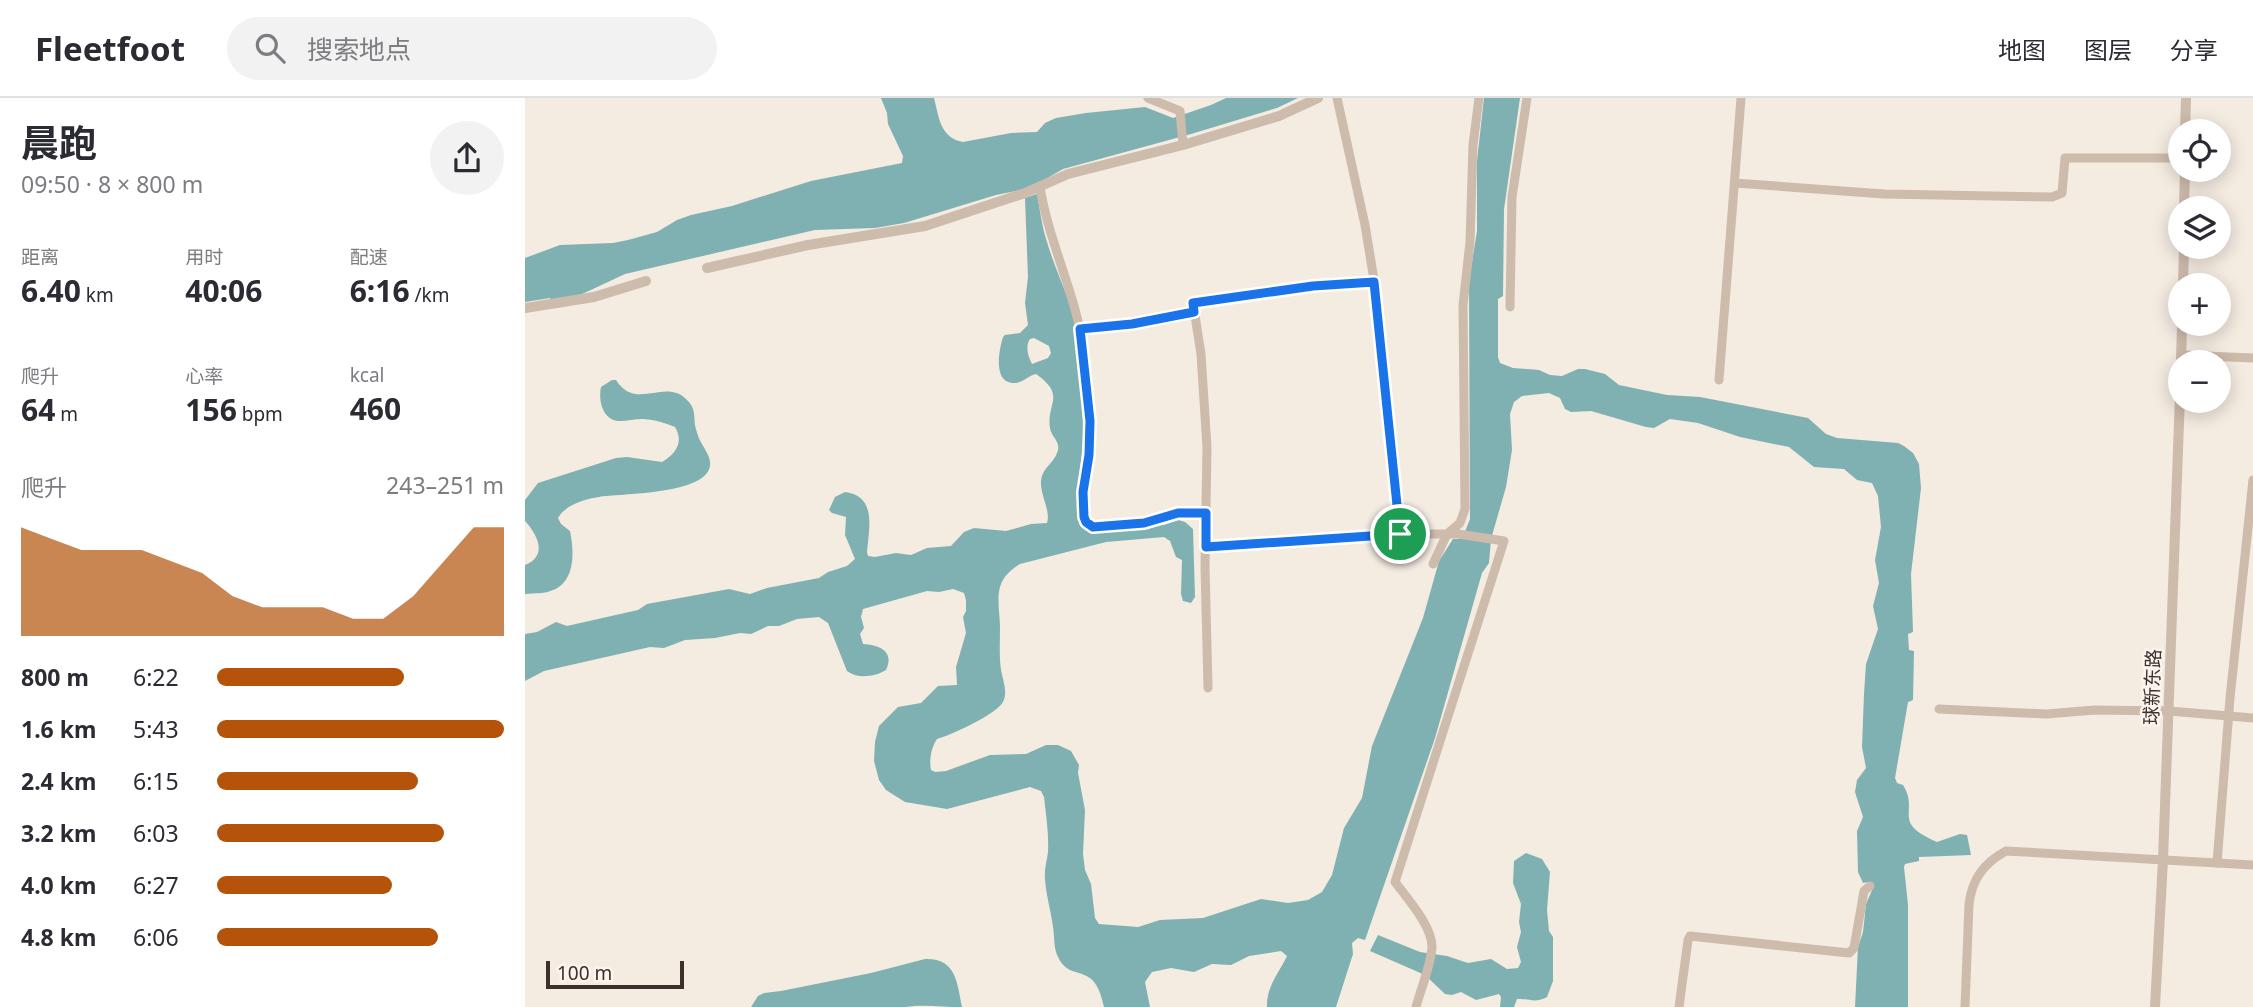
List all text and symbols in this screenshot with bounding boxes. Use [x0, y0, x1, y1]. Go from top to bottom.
search box [227, 17, 717, 80]
text: Fleetfoot [35, 26, 185, 71]
icon: search [251, 29, 289, 67]
text: 搜索地点 [307, 31, 411, 67]
text: 地图 [1998, 33, 2046, 66]
text: 图层 [2084, 33, 2132, 66]
text: 分享 [2170, 33, 2218, 66]
text: 晨跑 [21, 116, 97, 168]
map controls [2168, 119, 2231, 413]
button: locate [2168, 119, 2231, 182]
button: share [430, 121, 504, 195]
text: 09:50 · 8 × 800 m [21, 168, 203, 200]
button: layers [2168, 196, 2231, 259]
text: 距离 [21, 244, 59, 270]
text: 用时 [185, 244, 223, 270]
text: 配速 [350, 244, 388, 270]
text: 6.40 [21, 270, 81, 311]
text: 40:06 [185, 270, 262, 311]
text: 6:16 [350, 270, 410, 311]
button: + [2168, 273, 2231, 336]
text: km [81, 282, 114, 308]
text: /km [410, 282, 450, 308]
button: − [2168, 350, 2231, 413]
text: kcal [350, 362, 384, 388]
text: 爬升 [21, 363, 59, 389]
text: 心率 [185, 363, 223, 389]
text: 460 [350, 388, 401, 429]
text: 64 [21, 389, 55, 430]
text: 156 [185, 389, 237, 430]
text: m [55, 401, 78, 427]
text: bpm [237, 401, 283, 427]
text: 243–251 m [386, 469, 504, 501]
text: 爬升 [21, 471, 67, 503]
pin [1370, 504, 1430, 564]
icon: arrive [1381, 515, 1419, 553]
street label: 球新东路 [2138, 649, 2166, 725]
text: 800 m [21, 661, 89, 693]
text: 6:22 [133, 661, 179, 693]
text: 1.6 km [21, 713, 96, 745]
text: 5:43 [133, 713, 179, 745]
text: 2.4 km [21, 765, 96, 797]
text: 6:15 [133, 765, 179, 797]
text: 3.2 km [21, 817, 96, 849]
text: 6:03 [133, 817, 179, 849]
text: 4.0 km [21, 869, 96, 901]
text: 6:27 [133, 869, 179, 901]
text: 4.8 km [21, 921, 96, 953]
text: 6:06 [133, 921, 179, 953]
scale bar [546, 958, 684, 990]
text: 100 m [557, 960, 612, 986]

